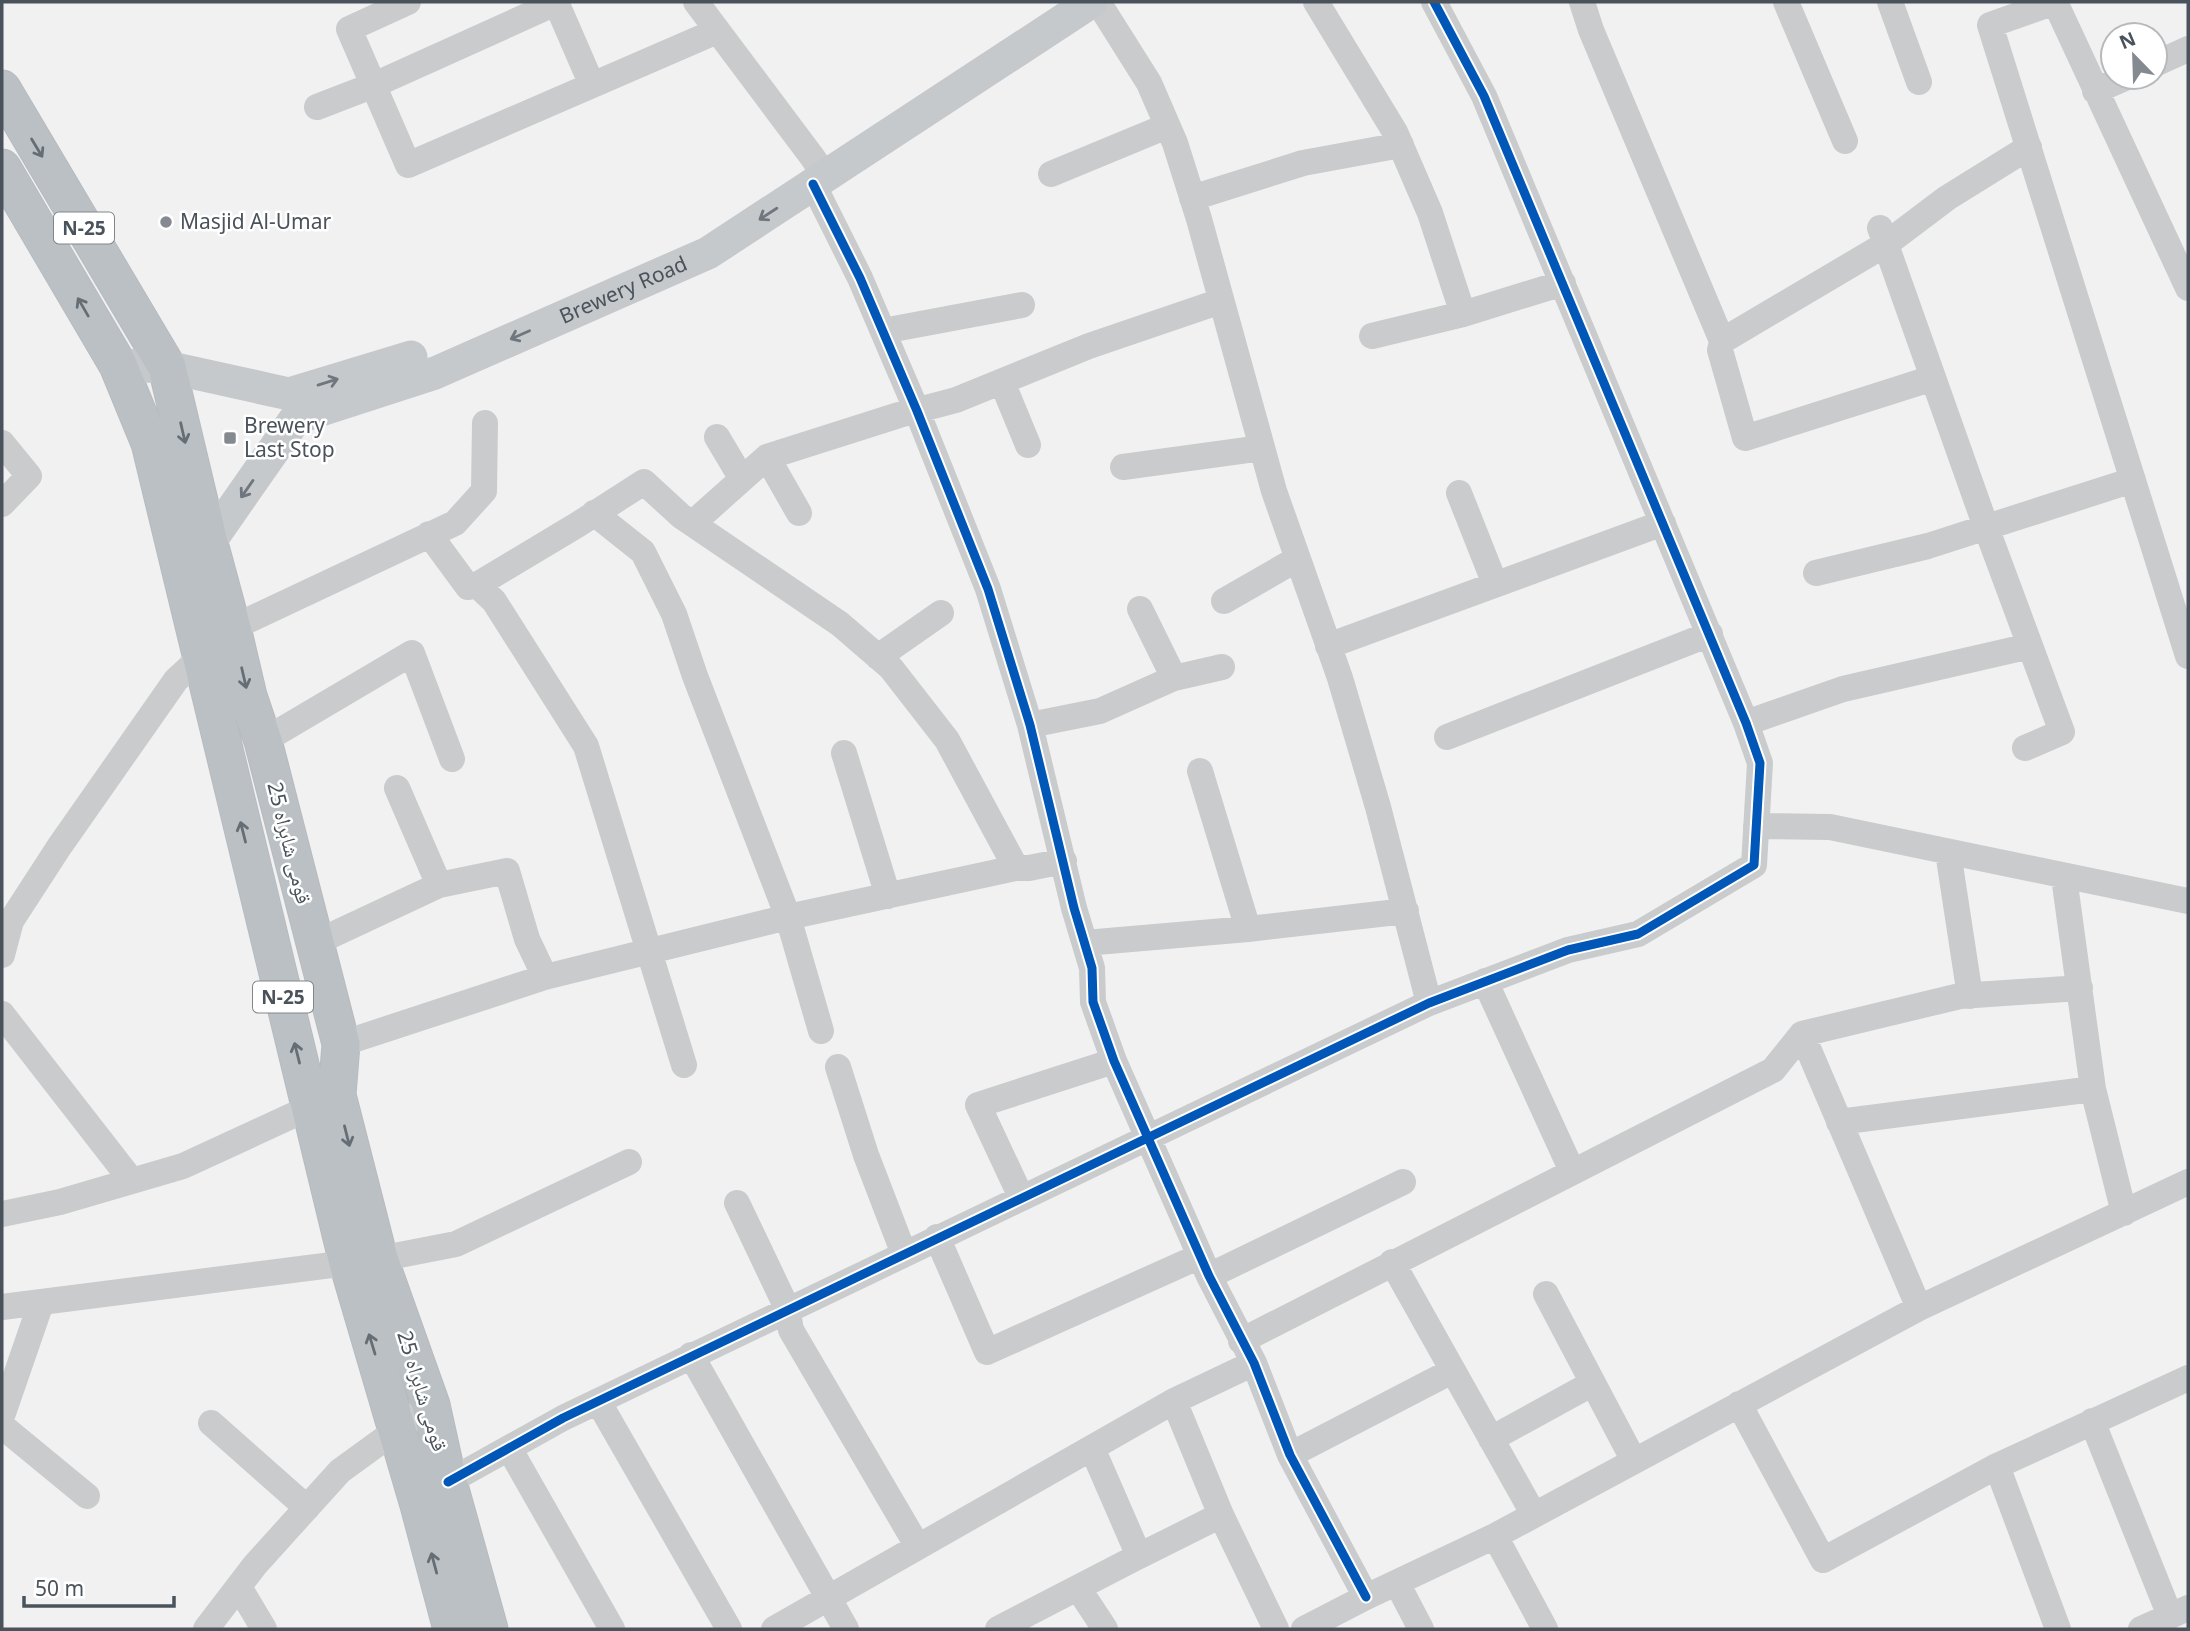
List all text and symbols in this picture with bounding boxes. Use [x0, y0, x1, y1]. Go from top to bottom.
north arrow [2099, 21, 2169, 91]
text: N [2115, 25, 2140, 55]
one-way arrow [30, 137, 44, 157]
one-way arrow [759, 206, 778, 221]
place label: Masjid Al-Umar [180, 207, 331, 235]
road number: N-25 [54, 212, 114, 244]
marker: Masjid Al-Umar [158, 214, 174, 230]
street label: Brewery Road [555, 249, 691, 330]
one-way arrow [76, 297, 90, 317]
one-way arrow [510, 329, 532, 342]
one-way arrow [317, 375, 339, 388]
place label: Brewery Last Stop [244, 411, 335, 463]
one-way arrow [176, 421, 190, 444]
marker: Brewery Last Stop [222, 430, 238, 446]
one-way arrow [240, 479, 254, 498]
one-way arrow [237, 666, 251, 689]
street label: قومی شاہراہ 25 [261, 779, 319, 907]
one-way arrow [236, 821, 249, 844]
road number: N-25 [253, 981, 313, 1012]
one-way arrow [290, 1042, 303, 1065]
one-way arrow [341, 1124, 354, 1147]
street label: قومی شاہراہ 25 [391, 1327, 455, 1454]
one-way arrow [364, 1334, 377, 1356]
one-way arrow [427, 1552, 440, 1575]
scale bar [24, 1564, 175, 1608]
text: 50 m [35, 1574, 84, 1602]

